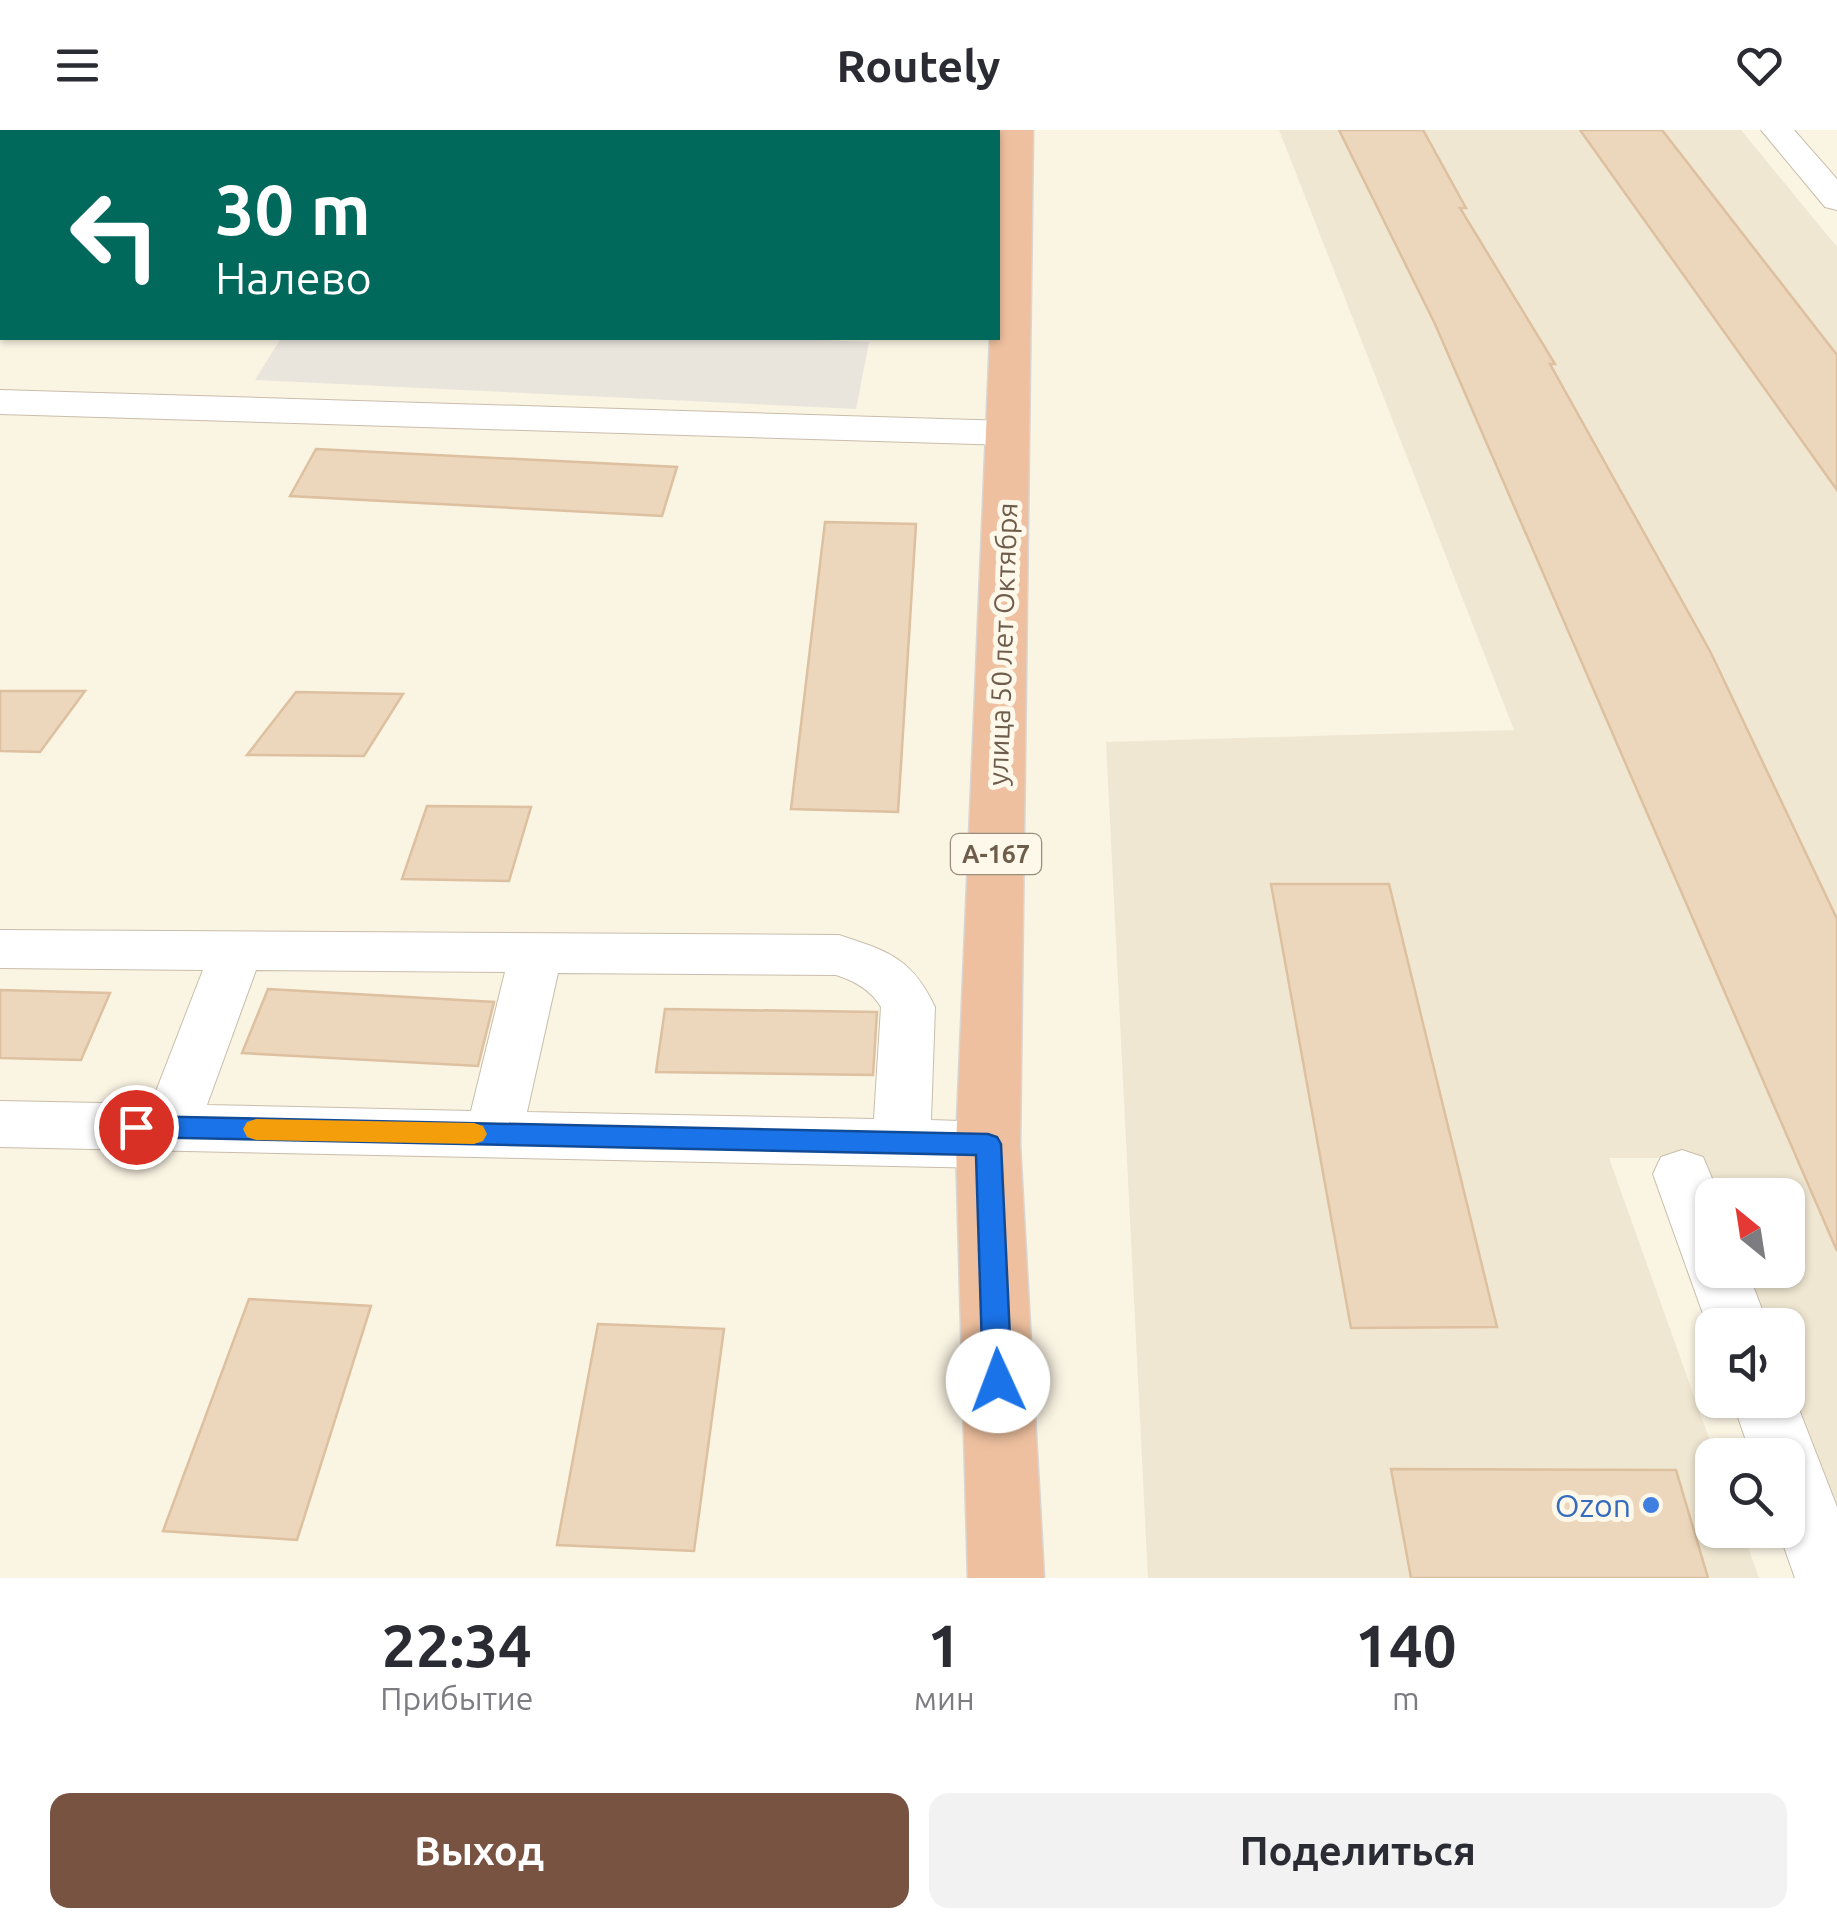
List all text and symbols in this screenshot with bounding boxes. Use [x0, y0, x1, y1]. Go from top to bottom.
icon: menu [50, 38, 105, 93]
icon: heart [1732, 38, 1787, 93]
text: Routely [837, 40, 1000, 91]
icon: left [50, 170, 180, 300]
text: 30 m [215, 170, 371, 248]
text: Налево [215, 252, 372, 303]
street label: улица 50 лет Октября [982, 502, 1022, 786]
road number: А-167 [951, 834, 1041, 874]
pin [94, 1085, 179, 1170]
icon: arrive [109, 1100, 164, 1155]
north arrow [1695, 1178, 1805, 1288]
map controls [1695, 1178, 1805, 1548]
button: sound [1695, 1308, 1805, 1418]
position arrow [946, 1329, 1050, 1433]
button: search [1695, 1438, 1805, 1548]
place label: Ozon [1555, 1487, 1631, 1523]
marker: Ozon [1640, 1494, 1662, 1516]
text: 22:34 [382, 1611, 532, 1678]
text: 1 [927, 1611, 961, 1678]
text: 140 [1355, 1611, 1457, 1678]
text: Прибытие [380, 1680, 533, 1716]
text: мин [914, 1680, 975, 1716]
text: m [1392, 1680, 1420, 1716]
button: Выход [50, 1793, 909, 1908]
button: Поделиться [929, 1793, 1787, 1908]

